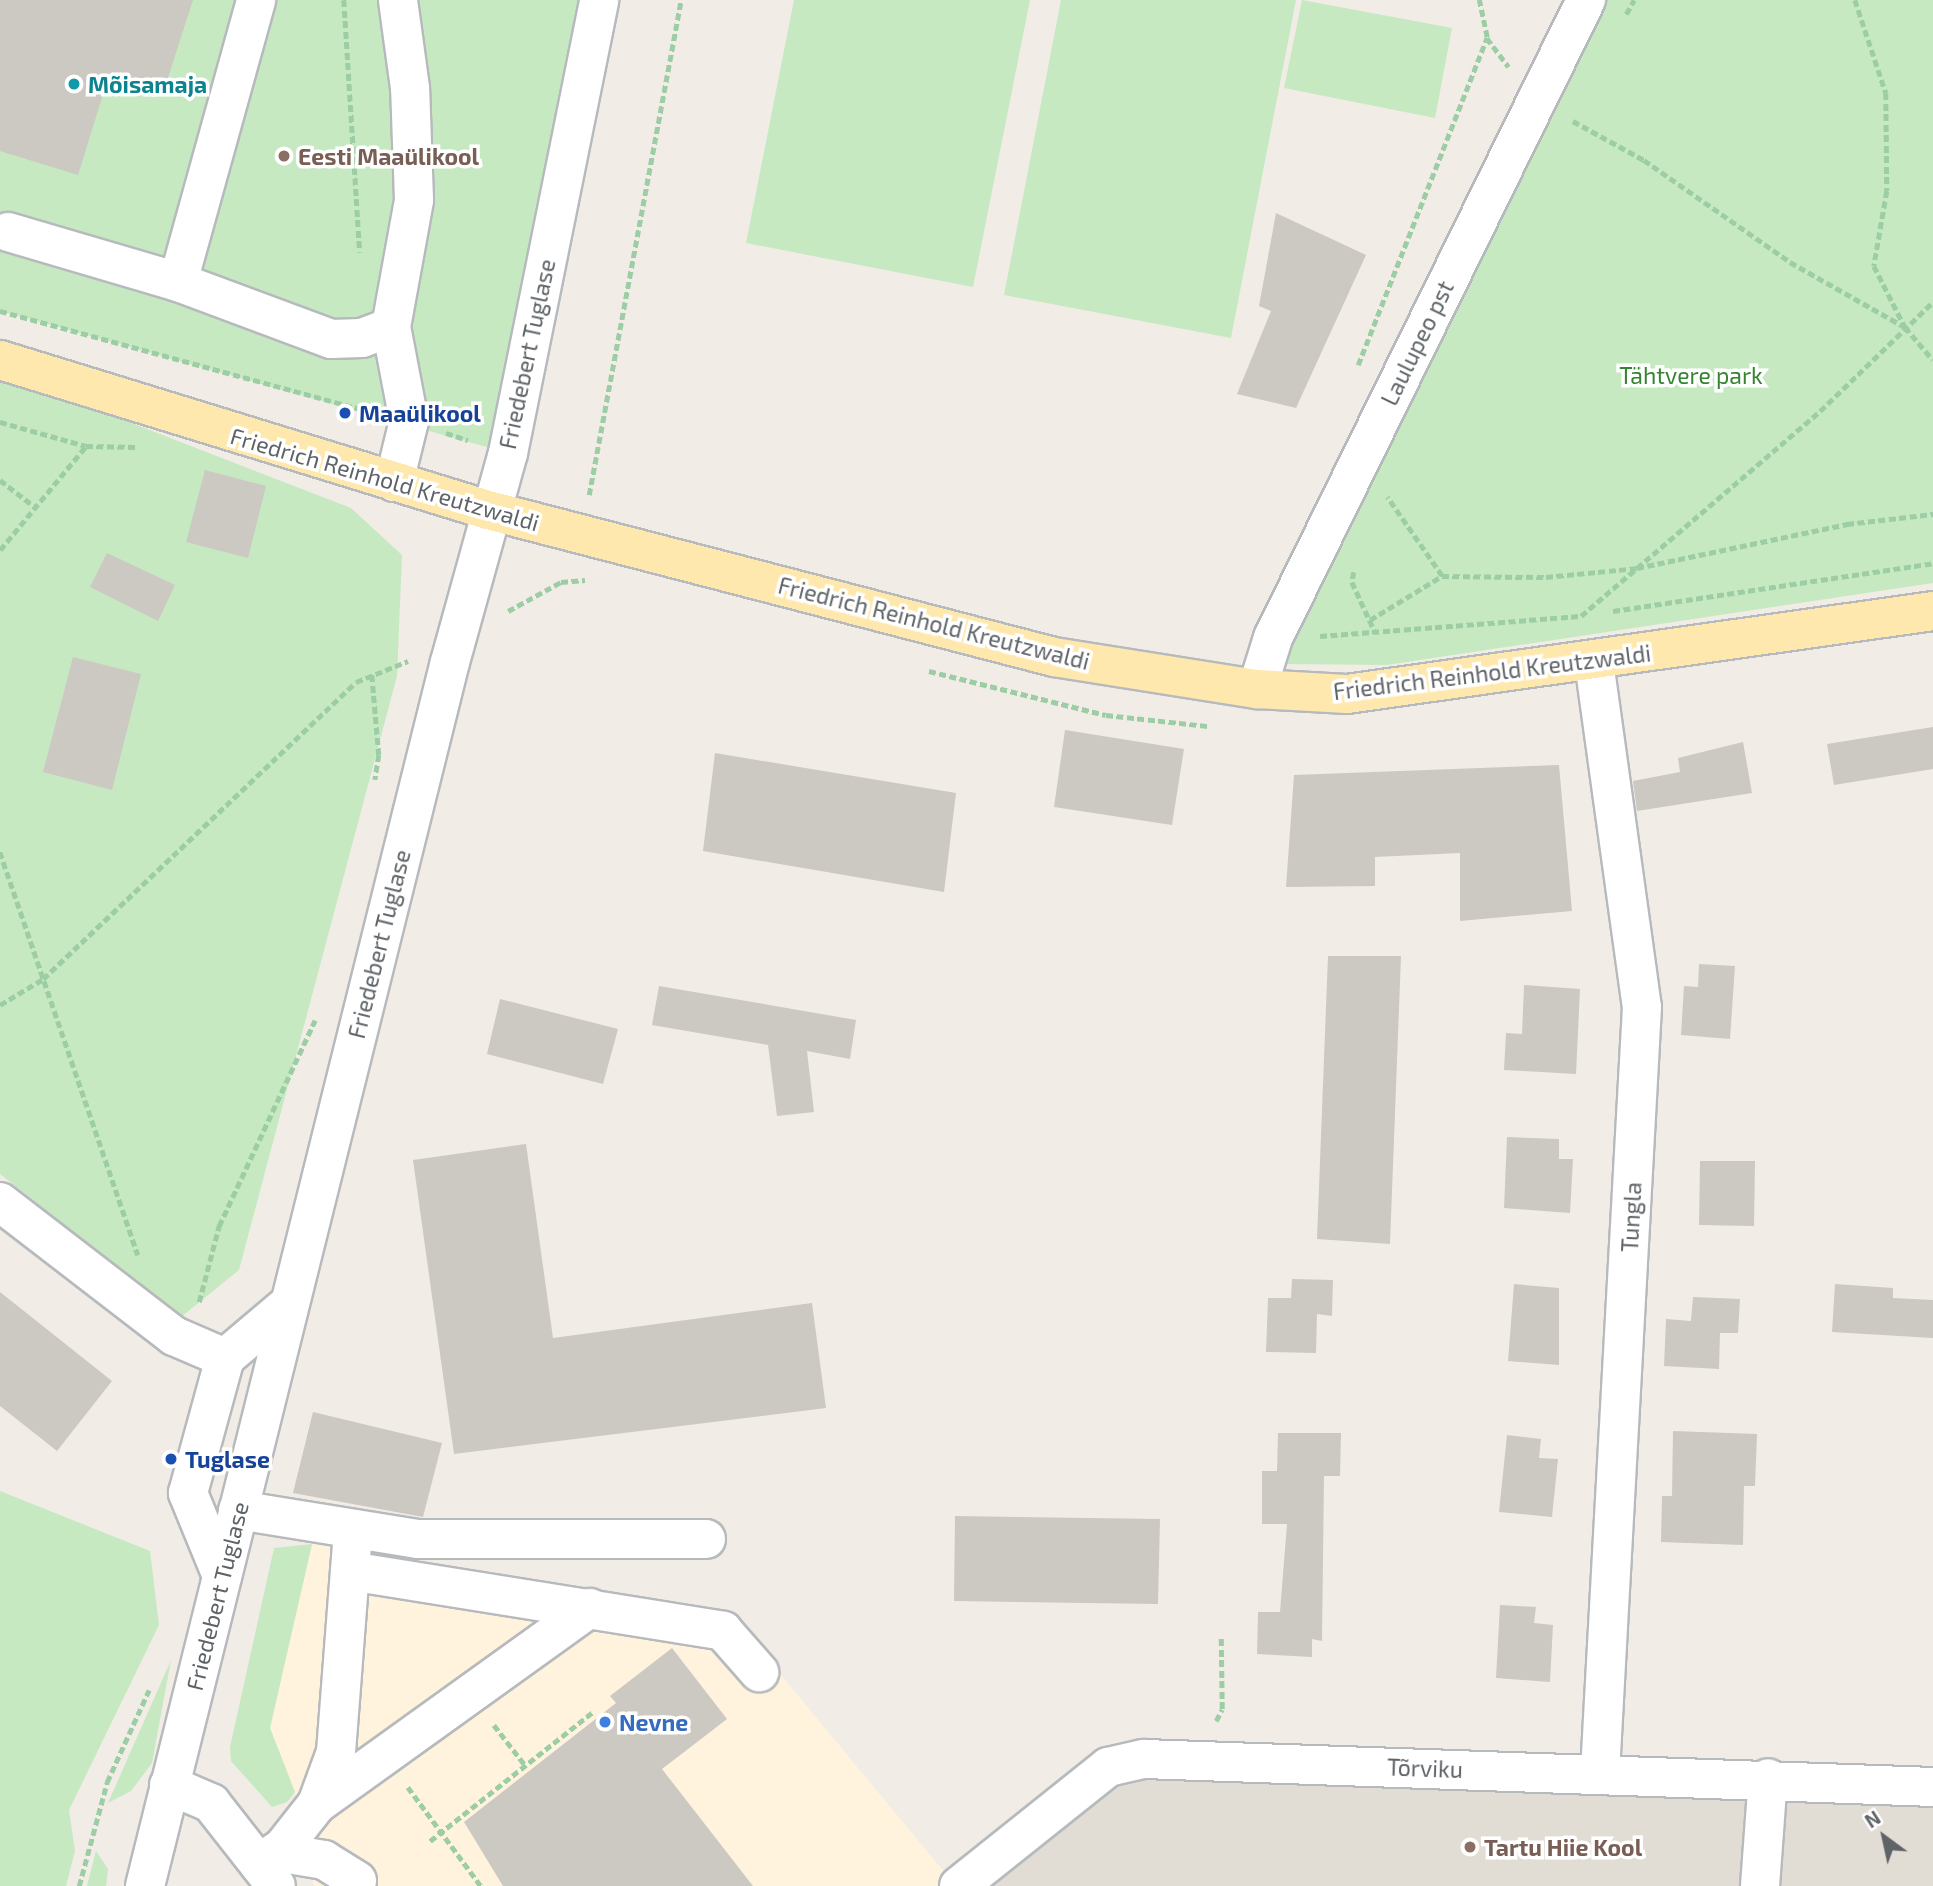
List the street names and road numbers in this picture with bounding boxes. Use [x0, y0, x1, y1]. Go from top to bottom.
street label: Friedebert Tuglase [493, 256, 561, 452]
street label: Laulupeo pst [1375, 276, 1459, 410]
street label: Friedrich Reinhold Kreutzwaldi [227, 422, 543, 536]
street label: Friedrich Reinhold Kreutzwaldi [775, 571, 1093, 675]
street label: Friedrich Reinhold Kreutzwaldi [1332, 639, 1652, 705]
street label: Friedebert Tuglase [342, 846, 416, 1042]
street label: Tungla [1615, 1181, 1647, 1253]
street label: Friedebert Tuglase [180, 1498, 254, 1694]
street label: Tõrviku [1387, 1753, 1463, 1783]

